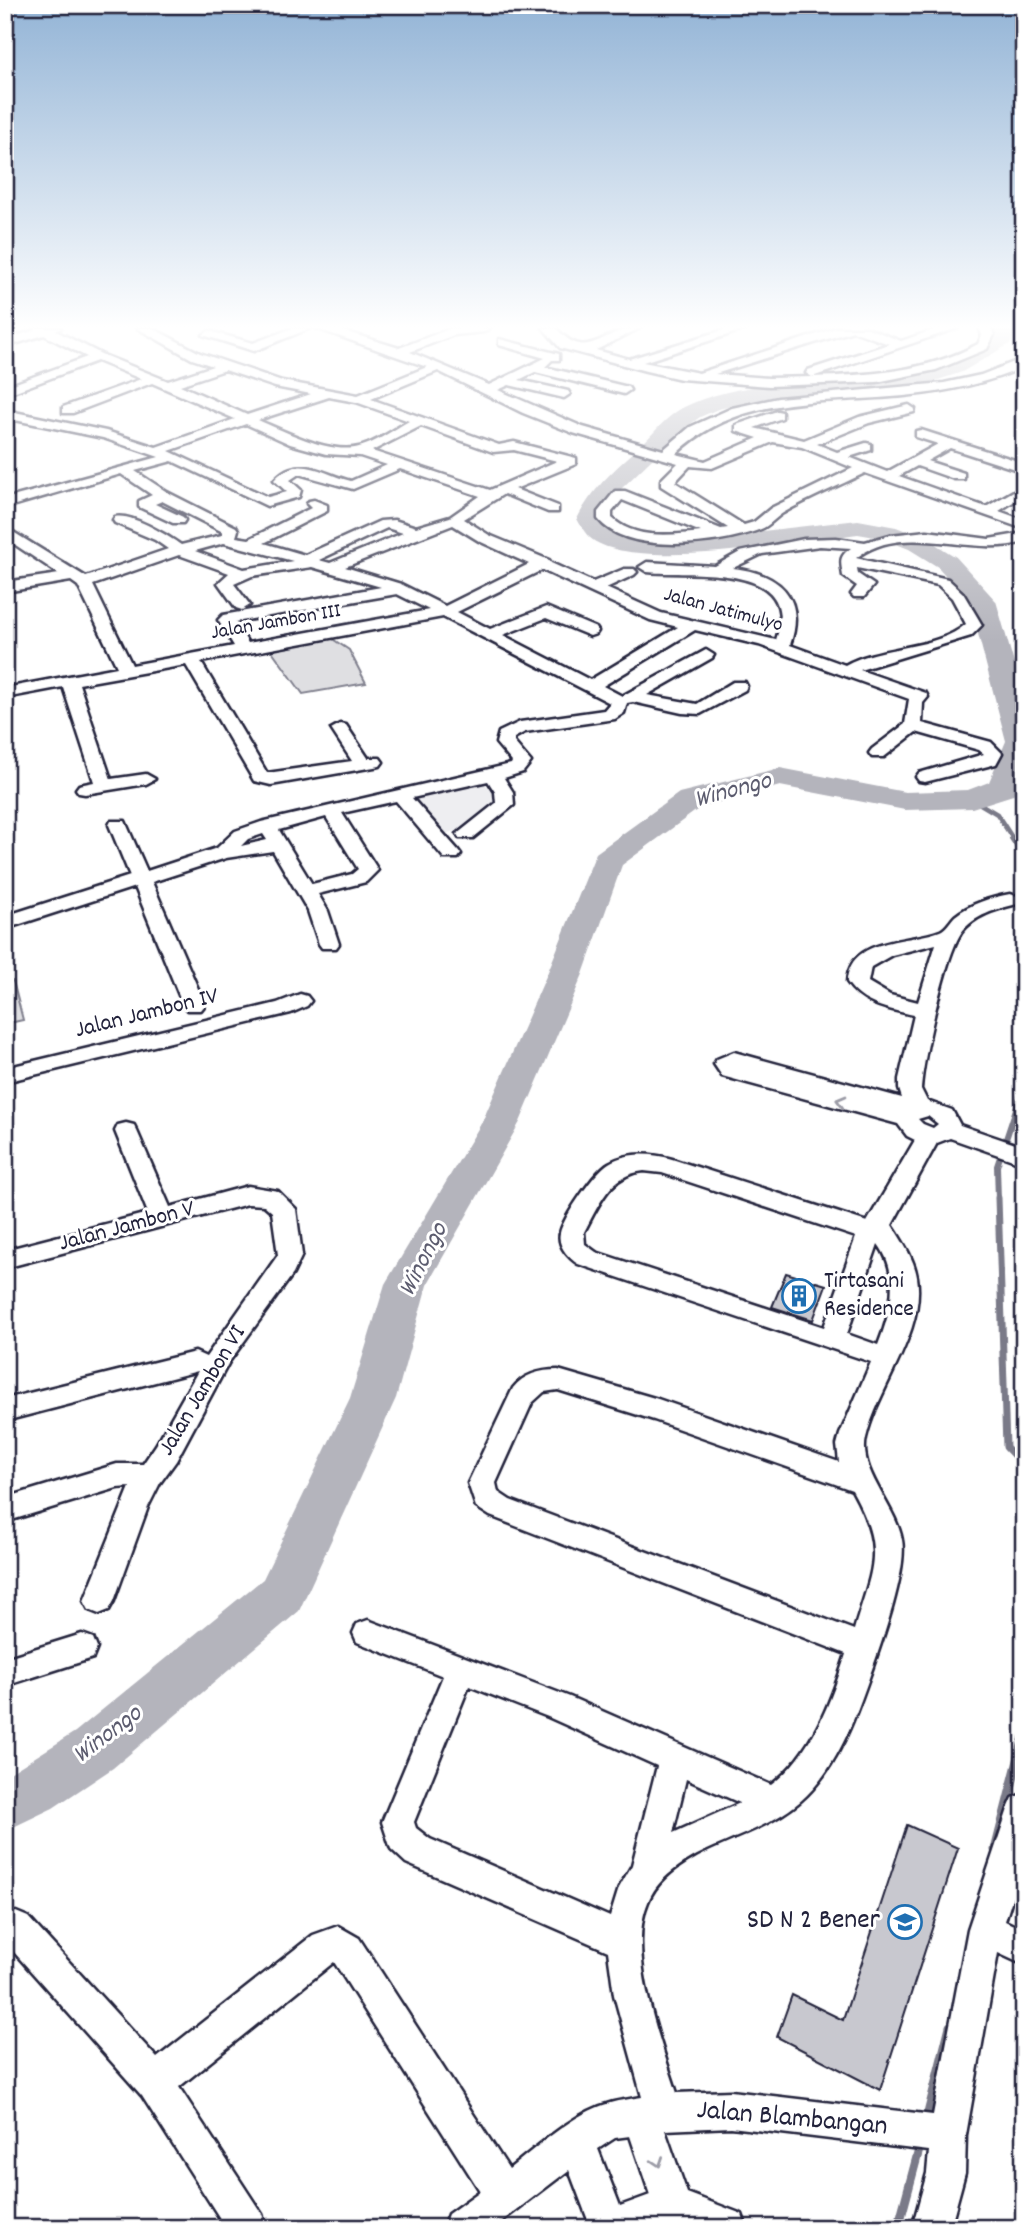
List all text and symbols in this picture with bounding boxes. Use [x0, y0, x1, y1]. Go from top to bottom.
street label: Jalan Jatimulyo [660, 581, 786, 641]
street label: Jalan Jambon III [209, 597, 344, 649]
water label: Winongo [690, 763, 777, 819]
street label: Jalan Jambon IV [72, 980, 223, 1048]
one-way arrow [835, 1095, 847, 1110]
street label: Jalan Jambon V [55, 1192, 199, 1261]
water label: Winongo [390, 1215, 459, 1303]
place label: Tirtasani Residence [824, 1265, 914, 1327]
building icon: Tirtasani Residence [780, 1277, 818, 1315]
street label: Jalan Jambon VI [151, 1319, 256, 1463]
water label: Winongo [66, 1696, 152, 1773]
place label: SD N 2 Bener [747, 1902, 881, 1942]
school or university icon: SD N 2 Bener [886, 1903, 924, 1941]
street label: Jalan Blambangan [695, 2092, 889, 2148]
one-way arrow [650, 2156, 664, 2168]

